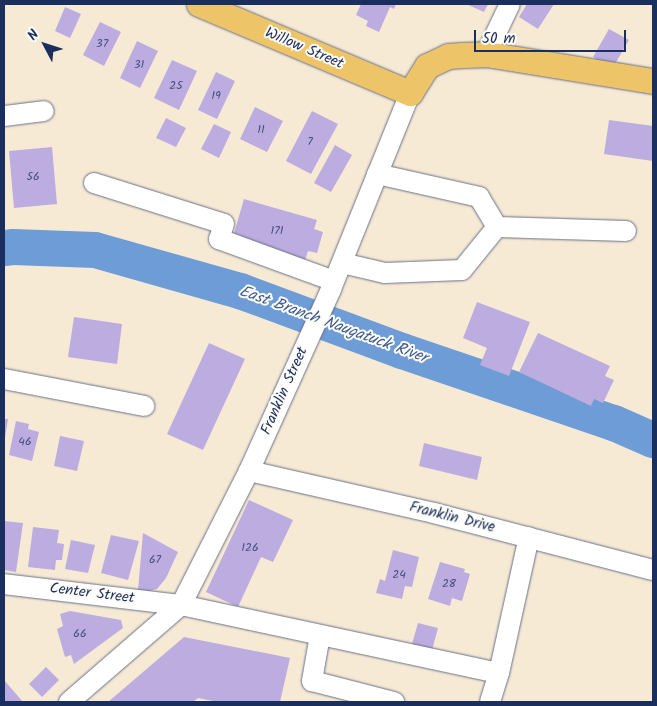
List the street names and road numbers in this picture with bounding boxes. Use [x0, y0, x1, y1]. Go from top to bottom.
street label: Willow Street [262, 24, 346, 74]
street label: Franklin Street [258, 344, 312, 438]
street label: Franklin Drive [407, 499, 497, 537]
street label: Center Street [49, 580, 135, 608]

